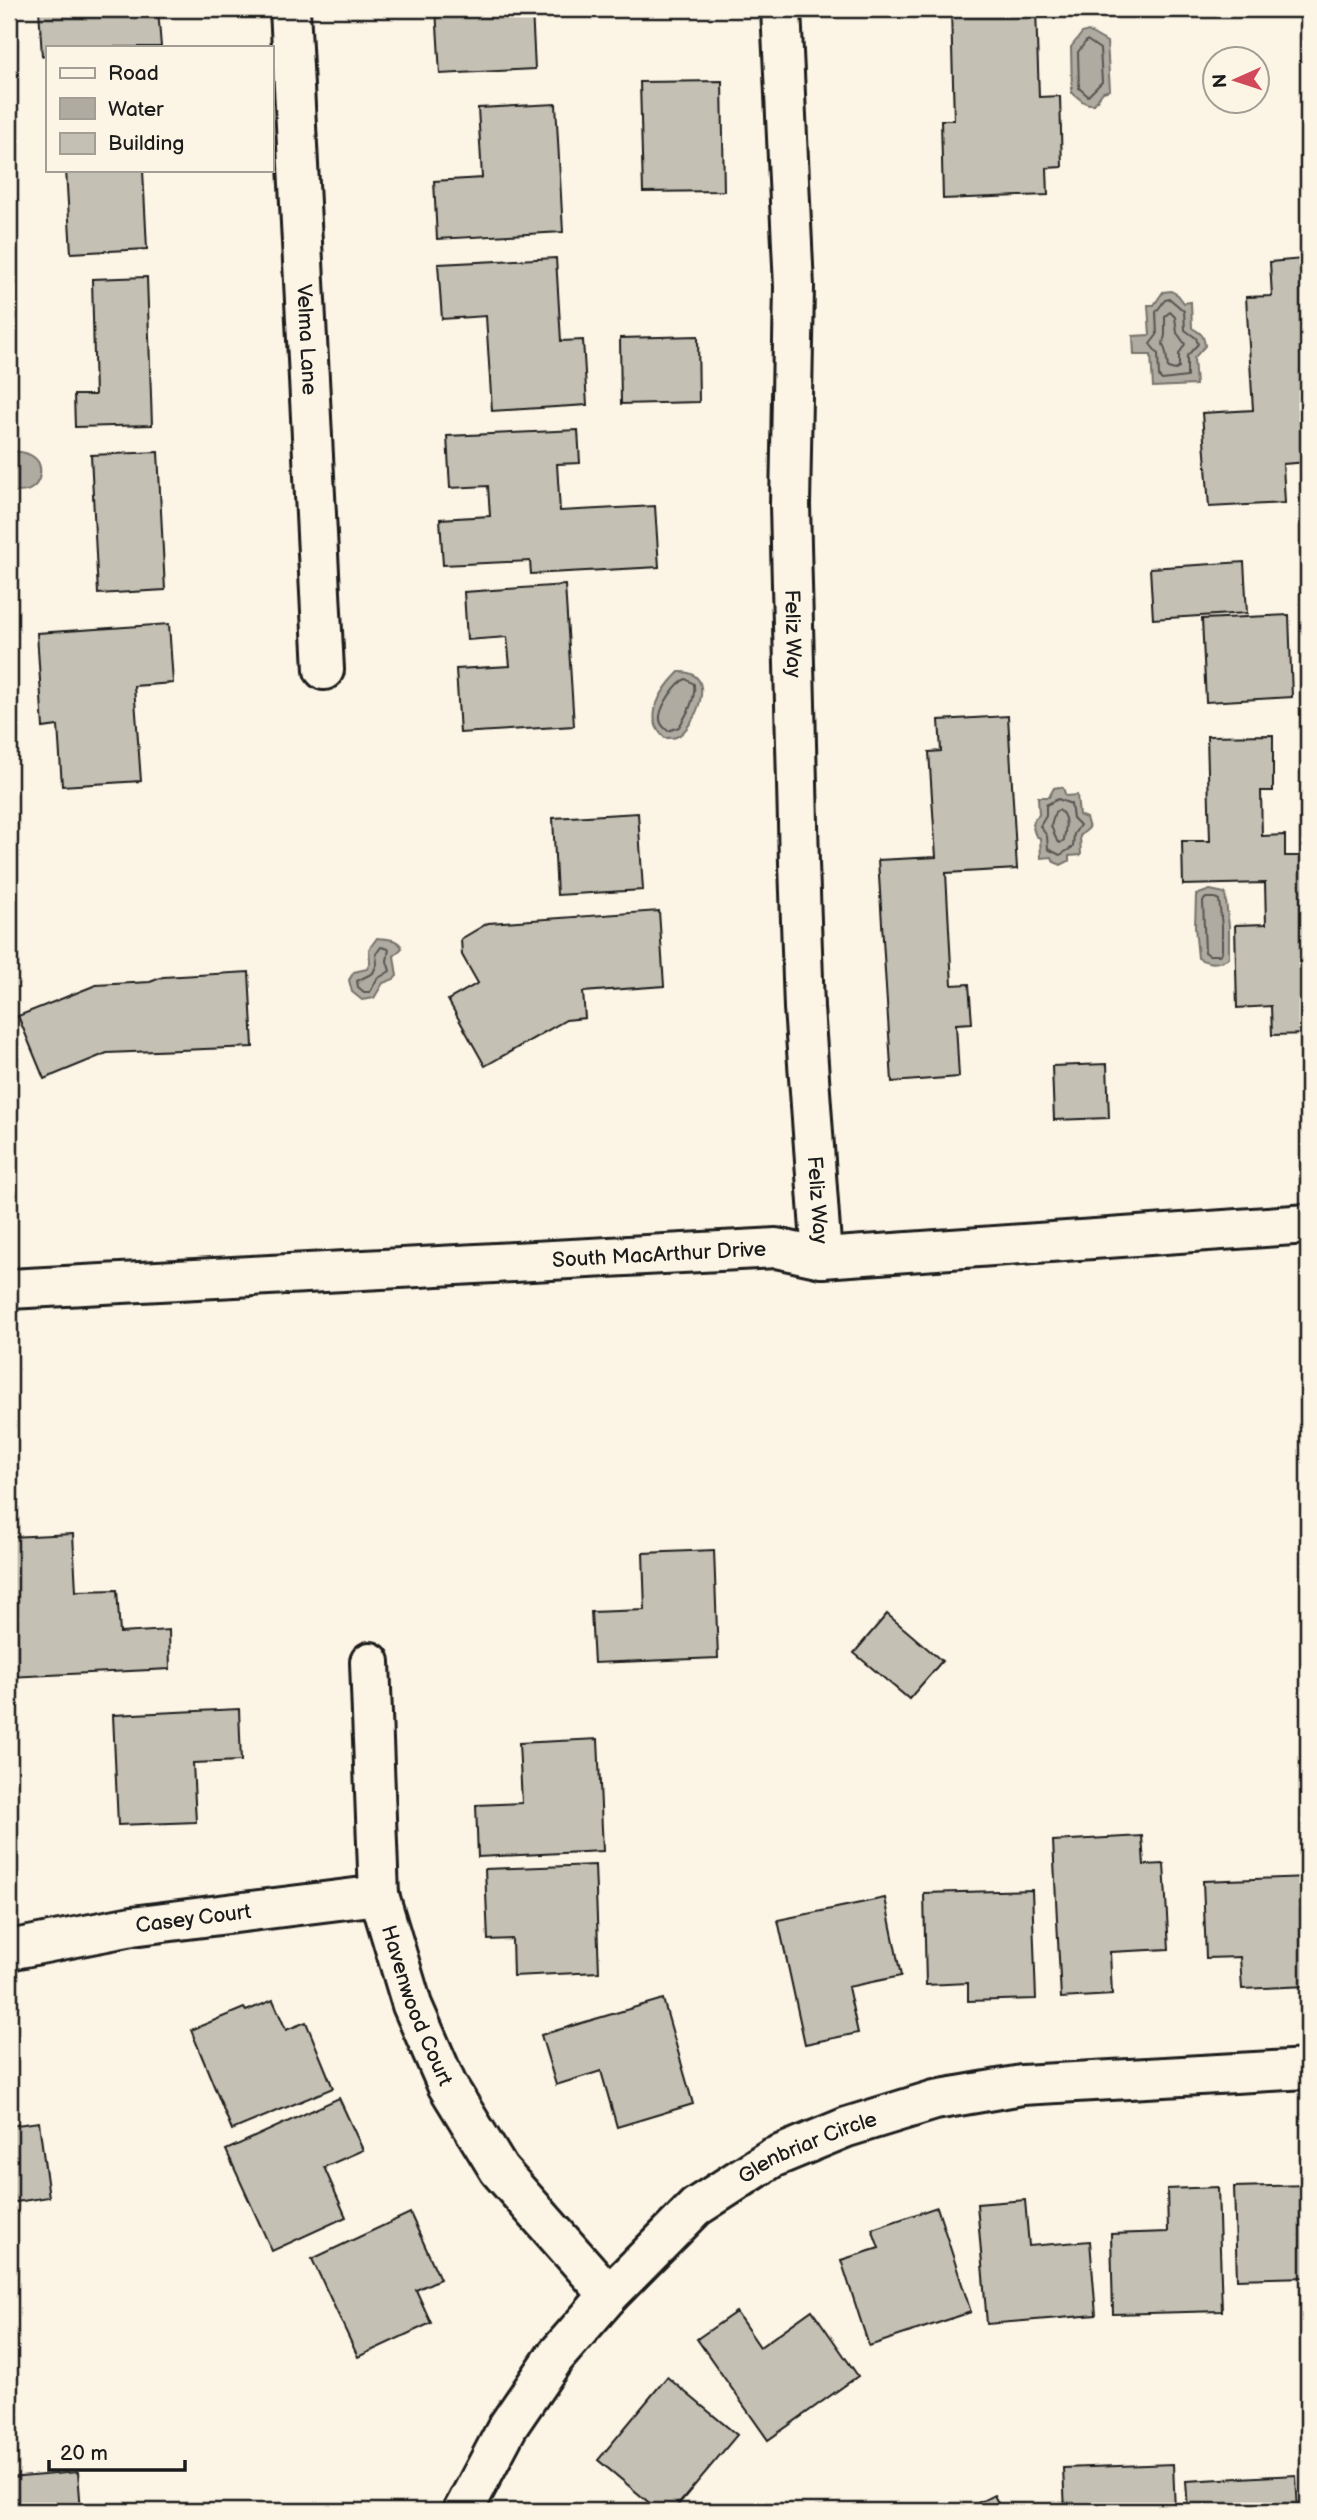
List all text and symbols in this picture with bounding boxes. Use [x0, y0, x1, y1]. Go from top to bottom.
legend [46, 46, 273, 172]
north arrow [1202, 46, 1272, 116]
text: Road [108, 61, 159, 86]
text: N [1209, 73, 1232, 89]
text: Water [108, 97, 164, 122]
text: Building [108, 131, 184, 156]
street label: Velma Lane [292, 283, 322, 396]
street label: Feliz Way [780, 589, 807, 679]
street label: Feliz Way [802, 1155, 833, 1245]
street label: South MacArthur Drive [552, 1236, 767, 1272]
street label: Casey Court [134, 1899, 253, 1938]
street label: Havenwood Court [376, 1922, 458, 2090]
street label: Glenbriar Circle [733, 2106, 880, 2189]
scale bar [49, 2429, 186, 2473]
text: 20 m [60, 2441, 108, 2466]

